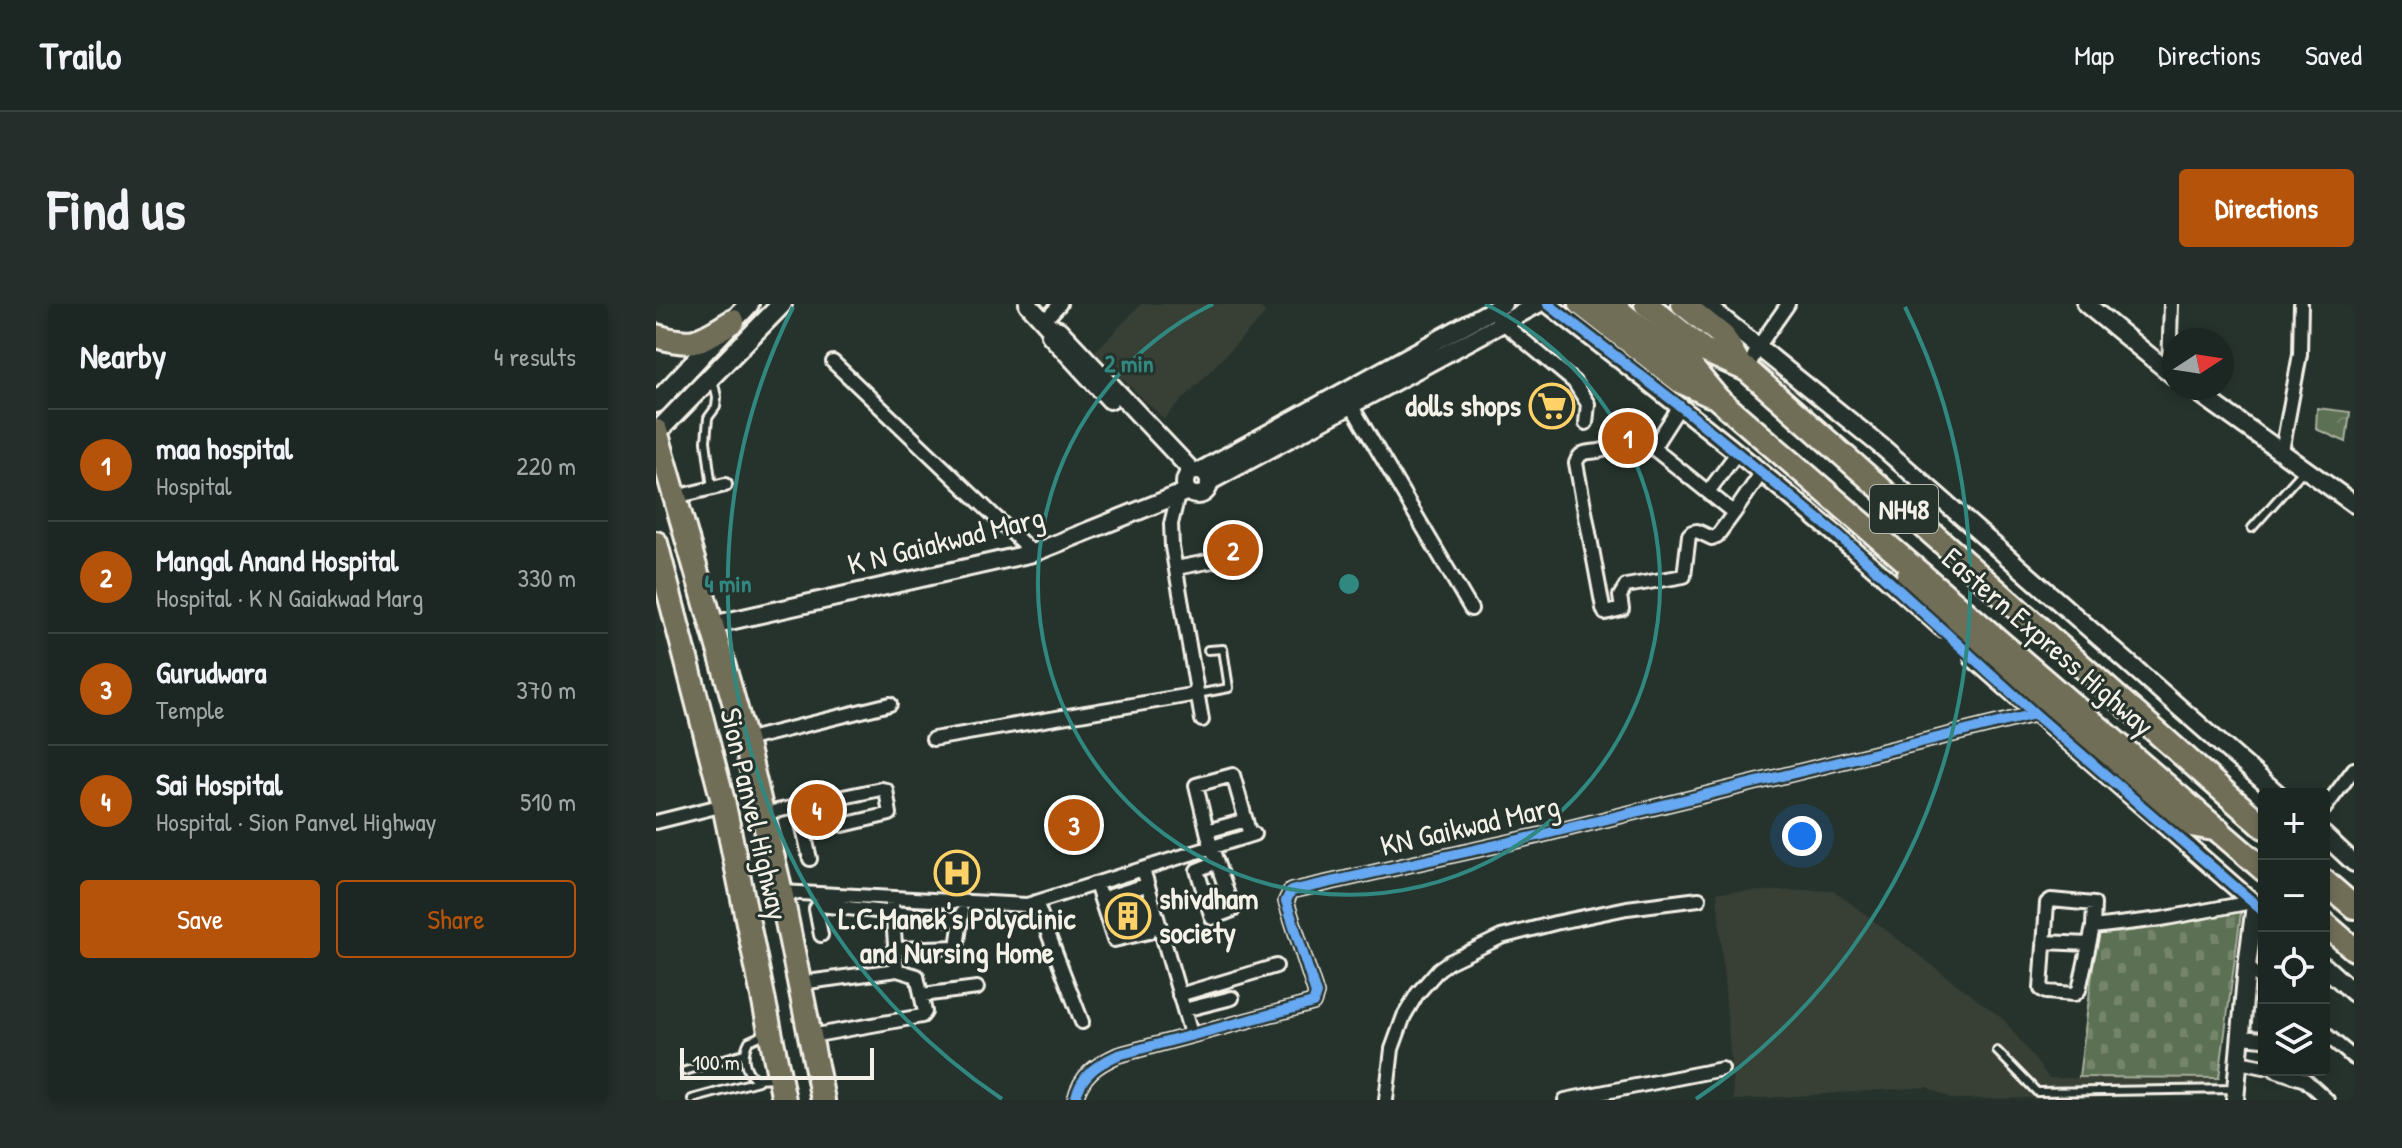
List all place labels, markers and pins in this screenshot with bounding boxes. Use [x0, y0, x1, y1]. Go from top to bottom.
supermarket icon: dolls shops [1528, 382, 1576, 430]
place label: dolls shops [1405, 385, 1521, 426]
pin: 1 [1602, 408, 1654, 468]
pin: 2 [1207, 520, 1259, 580]
centre of rings [1335, 570, 1363, 598]
pin: 4 [791, 780, 843, 840]
pin: 3 [1048, 795, 1100, 855]
hospital icon: L.C.Manek's Polyclinic and Nursing Home [933, 849, 981, 897]
place label: shivdham society [1159, 878, 1258, 953]
building icon: shivdham society [1104, 892, 1152, 940]
place label: L.C.Manek's Polyclinic and Nursing Home [839, 898, 1076, 973]

